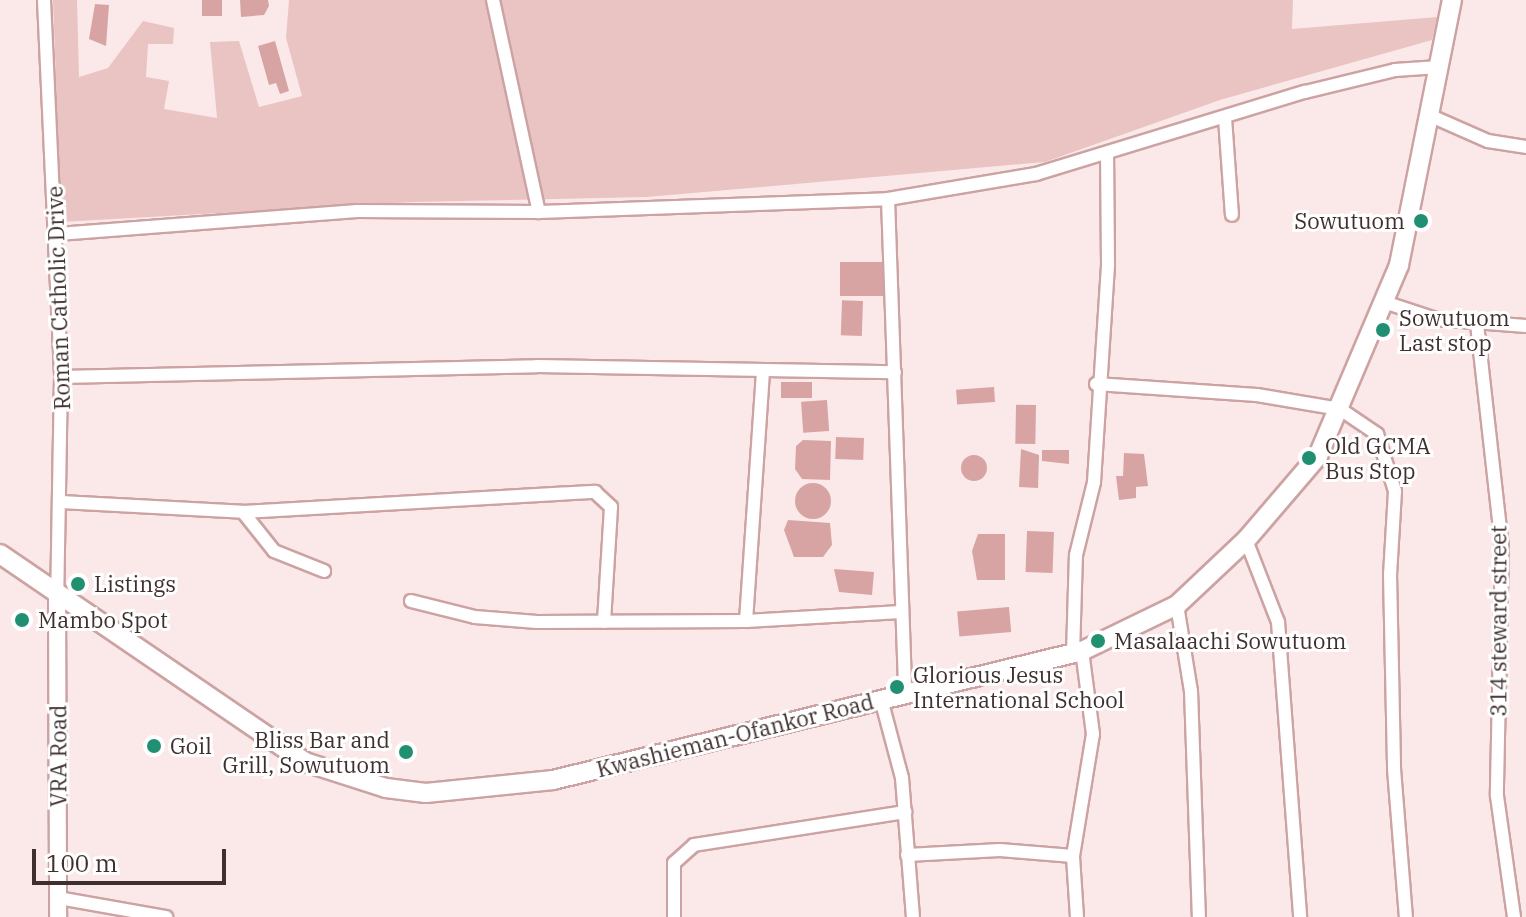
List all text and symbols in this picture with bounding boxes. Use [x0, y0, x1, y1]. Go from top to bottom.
street label: Roman Catholic Drive [41, 185, 75, 411]
place label: Sowutuom [1294, 208, 1405, 234]
marker: Sowutuom [1412, 212, 1430, 230]
place label: Sowutuom Last stop [1399, 304, 1510, 356]
marker: Sowutuom Last stop [1374, 321, 1392, 339]
place label: Old GCMA Bus Stop [1325, 432, 1431, 484]
marker: Old GCMA Bus Stop [1300, 449, 1318, 467]
street label: 314 steward street [1485, 525, 1511, 717]
place label: Listings [94, 571, 176, 597]
marker: Listings [69, 575, 87, 593]
place label: Mambo Spot [38, 607, 168, 633]
marker: Mambo Spot [13, 611, 31, 629]
place label: Masalaachi Sowutuom [1114, 628, 1346, 654]
marker: Masalaachi Sowutuom [1089, 632, 1107, 650]
place label: Glorious Jesus International School [913, 661, 1124, 712]
marker: Glorious Jesus International School [888, 678, 906, 696]
street label: Kwashieman-Ofankor Road [594, 688, 876, 782]
street label: VRA Road [45, 705, 71, 807]
place label: Bliss Bar and Grill, Sowutuom [222, 726, 390, 778]
place label: Goil [170, 733, 212, 759]
marker: Goil [145, 737, 163, 755]
marker: Bliss Bar and Grill, Sowutuom [397, 743, 415, 761]
scale bar [36, 833, 230, 883]
text: 100 m [46, 847, 118, 879]

